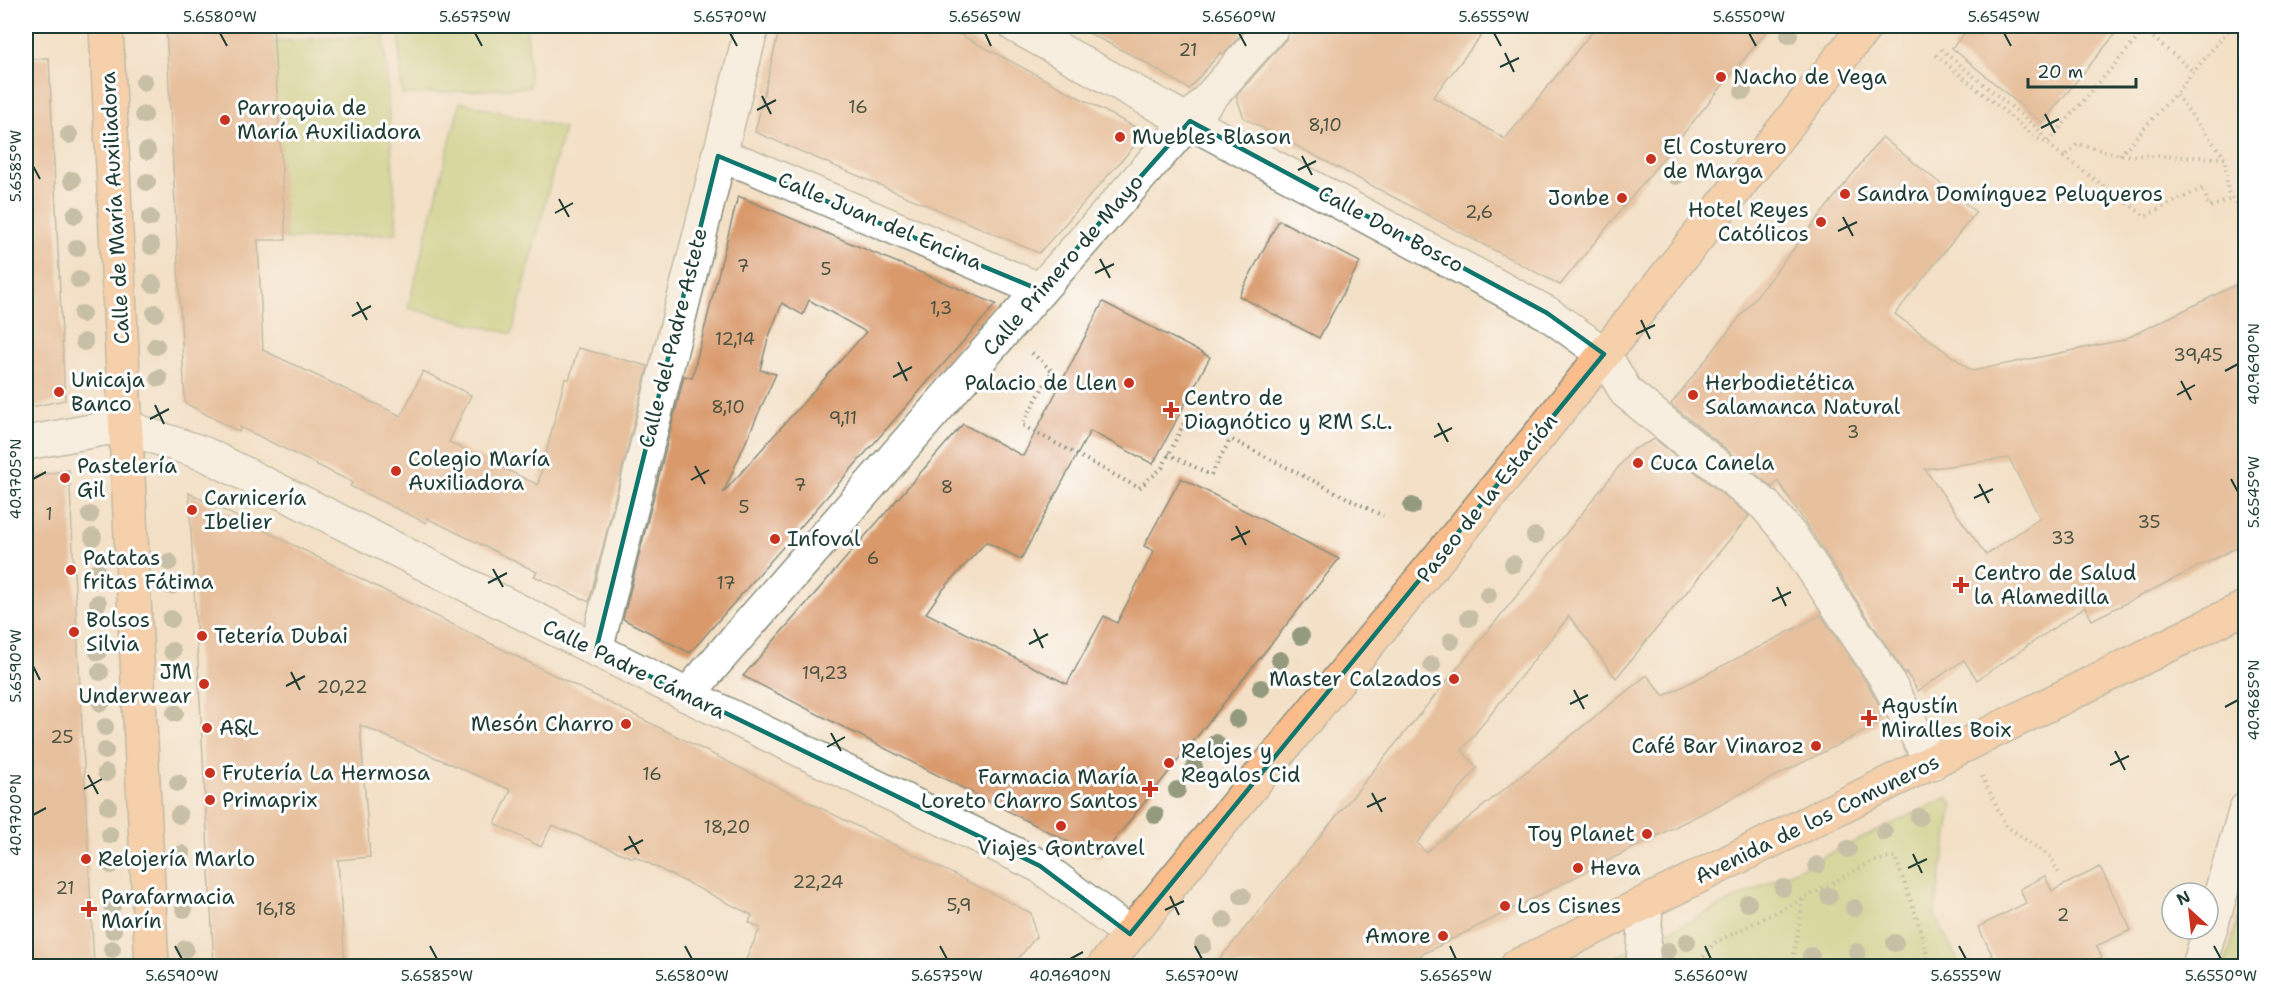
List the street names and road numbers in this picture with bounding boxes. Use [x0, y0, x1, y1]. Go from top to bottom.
street label: Calle de María Auxiliadora [94, 71, 136, 345]
street label: Calle Juan del Encina [773, 165, 987, 277]
street label: Calle Primero de Mayo [976, 168, 1150, 362]
street label: Calle Don Bosco [1313, 179, 1469, 279]
street label: Calle del Padre Astete [632, 225, 714, 451]
street label: Paseo de la Estación [1410, 408, 1564, 588]
street label: Calle Padre Cámara [538, 613, 730, 725]
street label: Avenida de los Comuneros [1690, 748, 1944, 890]

